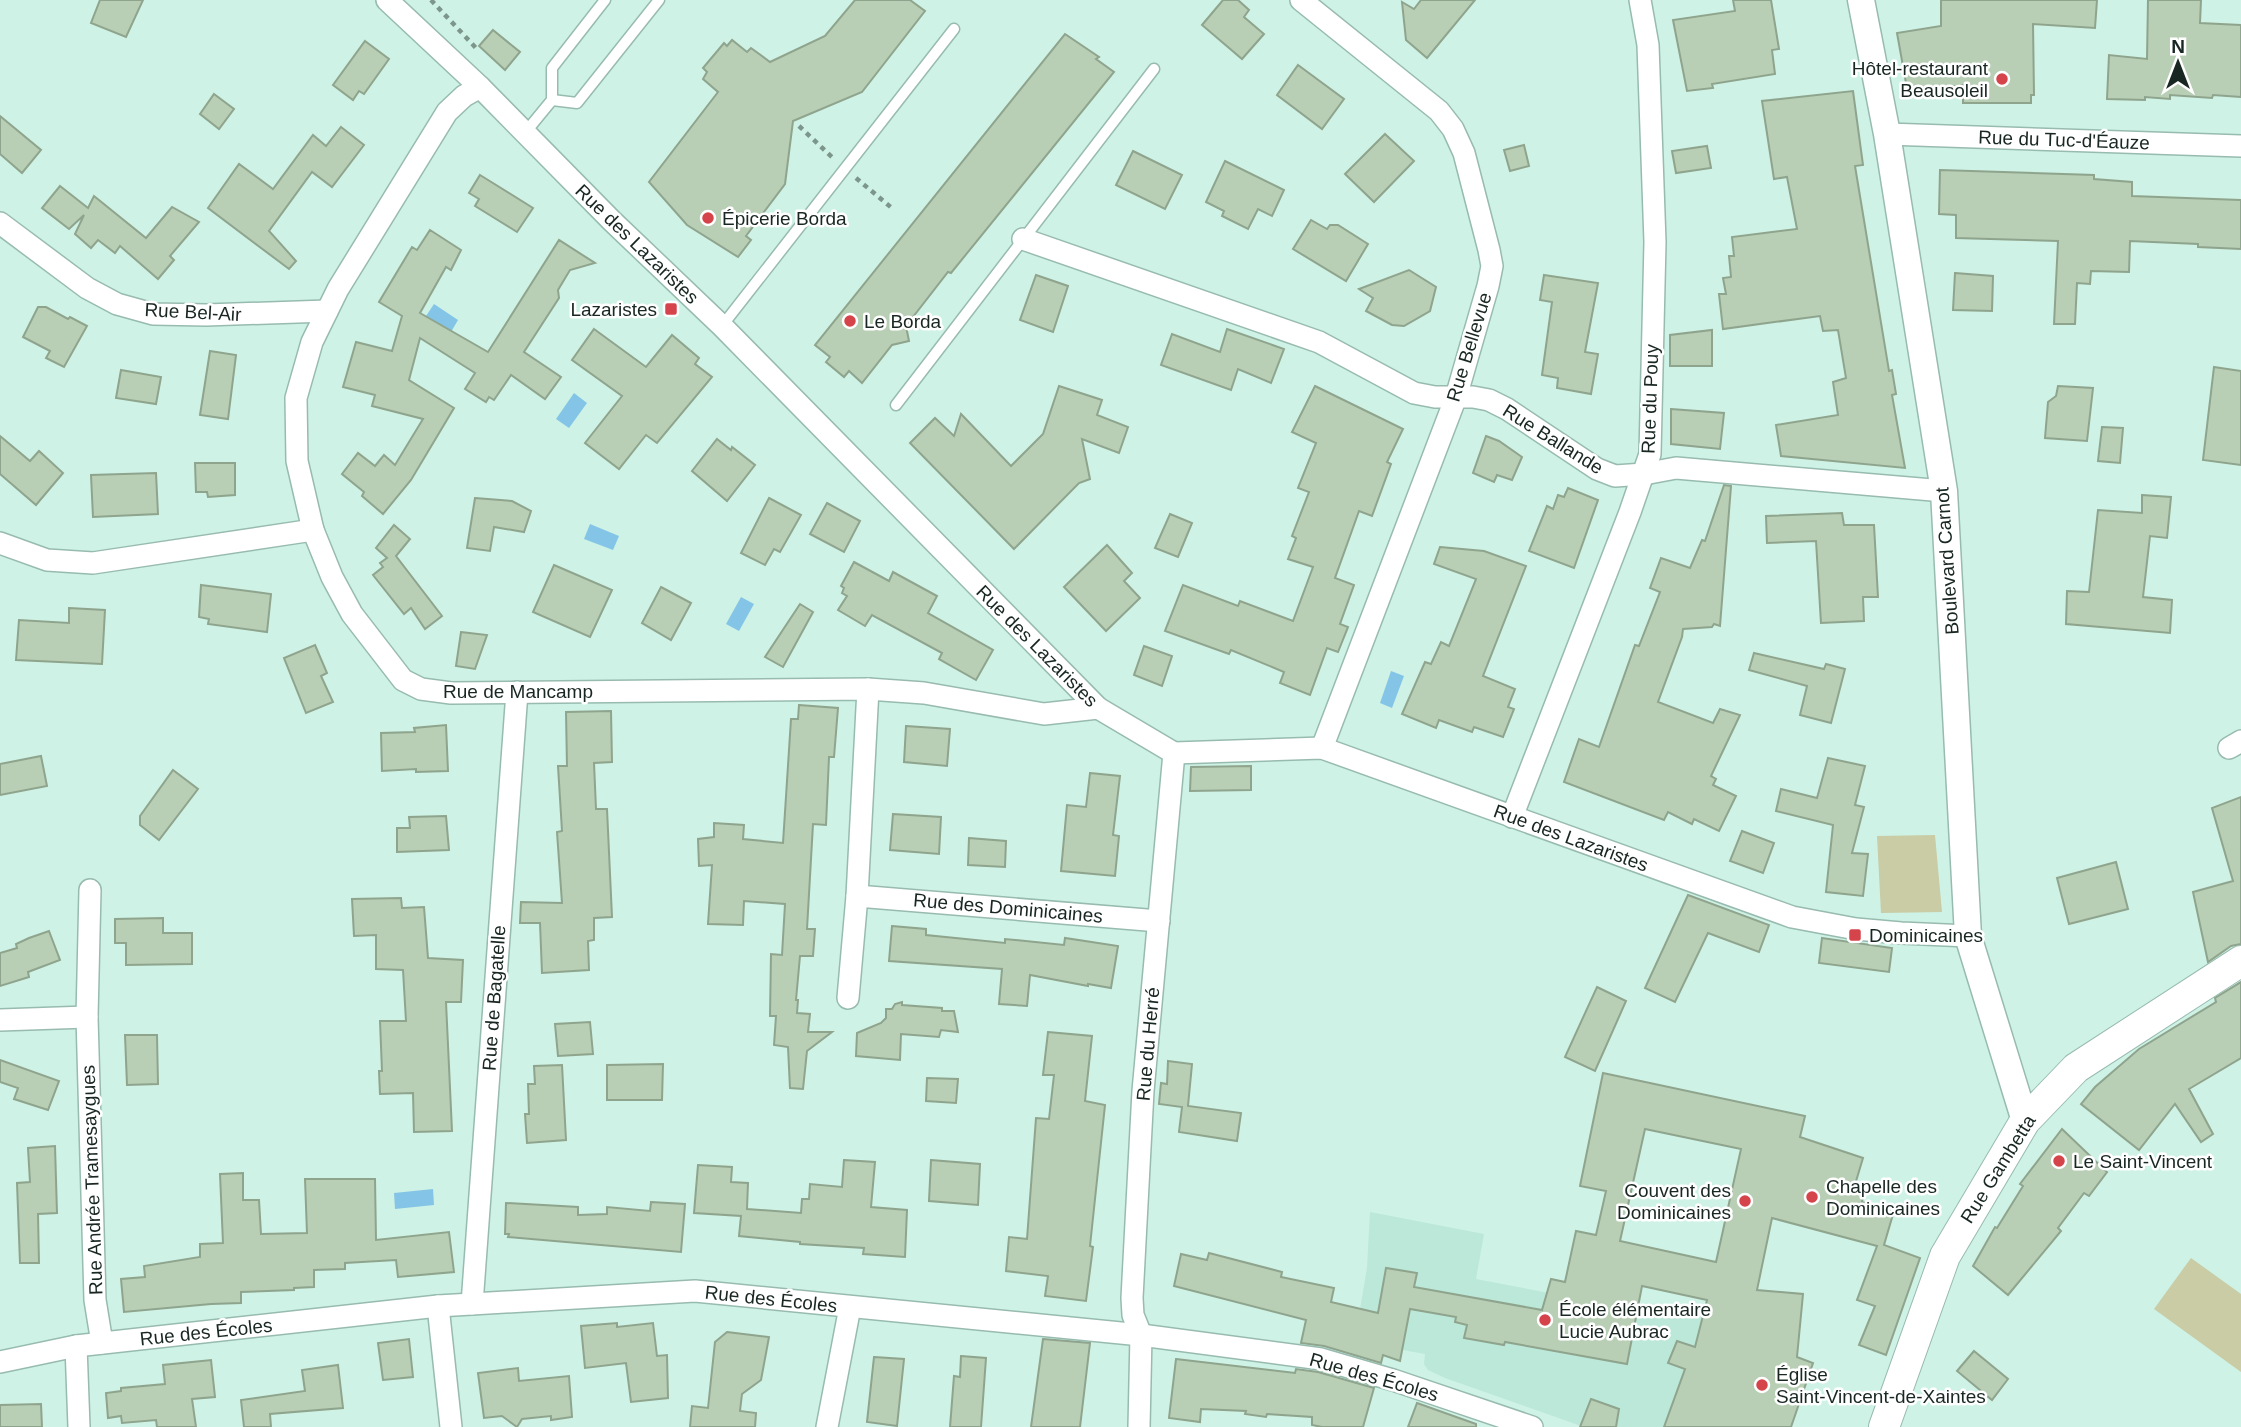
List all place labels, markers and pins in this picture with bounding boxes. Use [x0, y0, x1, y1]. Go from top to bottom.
place label: Hôtel-restaurant Beausoleil [1852, 58, 1989, 101]
marker: Hôtel-restaurant Beausoleil [1994, 71, 2010, 87]
place label: Épicerie Borda [722, 208, 847, 229]
marker: Épicerie Borda [700, 210, 716, 226]
place label: Lazaristes [570, 298, 657, 320]
marker: Lazaristes [663, 301, 679, 317]
place label: Le Borda [864, 311, 942, 332]
marker: Le Borda [842, 313, 858, 329]
place label: Dominicaines [1869, 925, 1983, 946]
marker: Dominicaines [1847, 927, 1863, 943]
place label: Le Saint-Vincent [2073, 1151, 2213, 1172]
marker: Le Saint-Vincent [2051, 1153, 2067, 1169]
place label: Chapelle des Dominicaines [1826, 1176, 1940, 1219]
place label: Couvent des Dominicaines [1617, 1180, 1731, 1223]
marker: Chapelle des Dominicaines [1804, 1189, 1820, 1205]
marker: Couvent des Dominicaines [1737, 1193, 1753, 1209]
place label: École élémentaire Lucie Aubrac [1559, 1299, 1711, 1342]
marker: École élémentaire Lucie Aubrac [1537, 1312, 1553, 1328]
place label: Église Saint-Vincent-de-Xaintes [1776, 1364, 1986, 1407]
marker: Église Saint-Vincent-de-Xaintes [1754, 1377, 1770, 1393]

